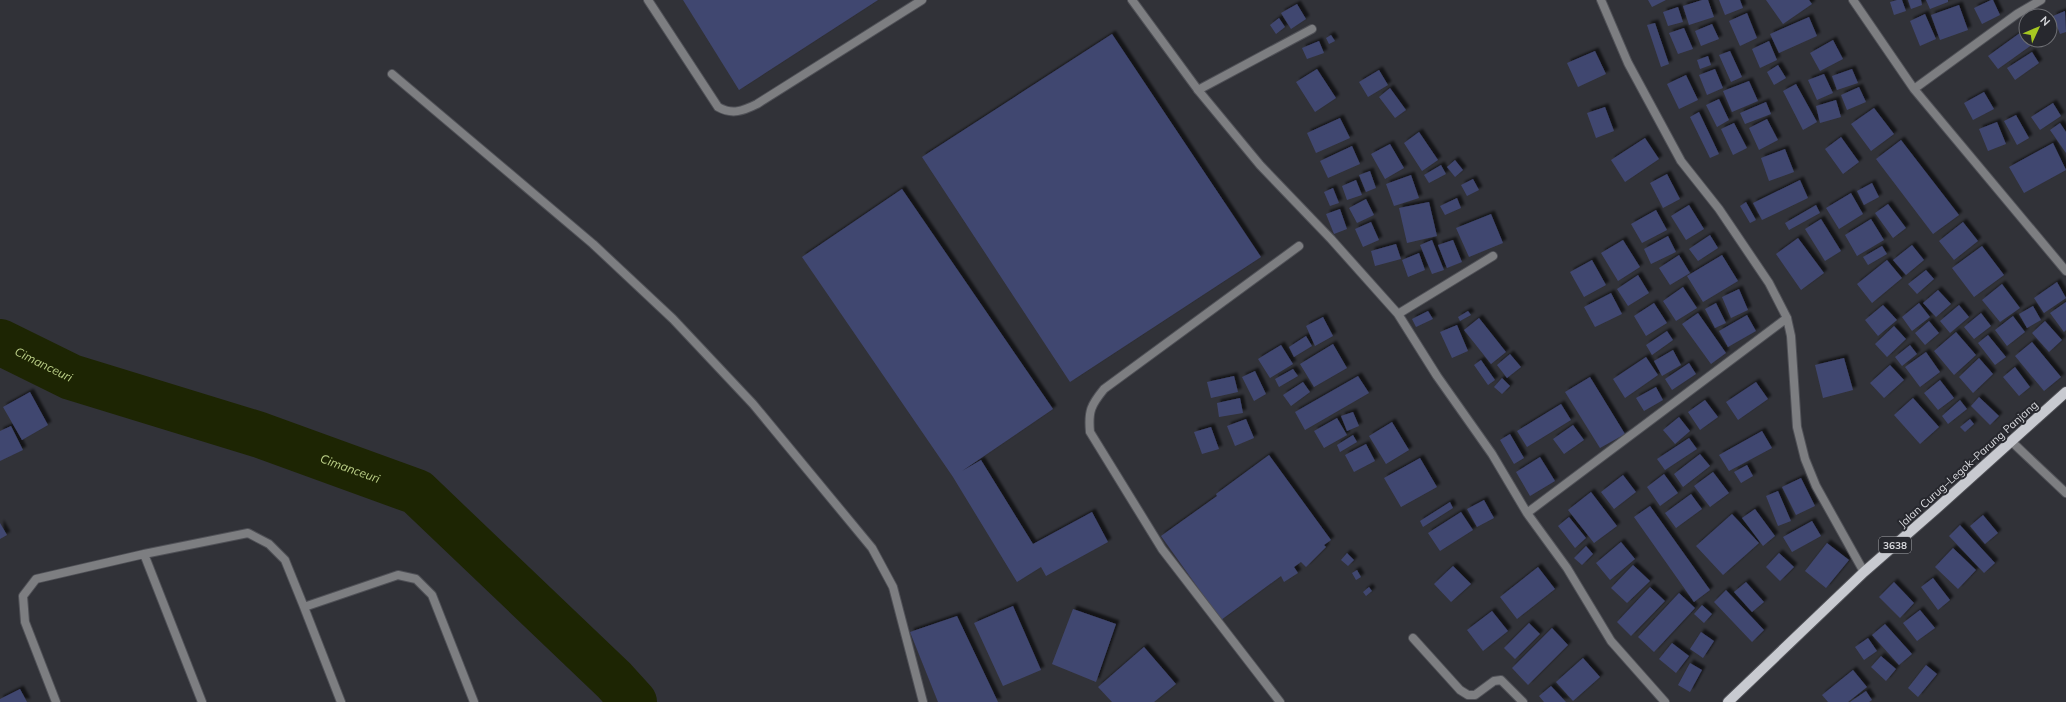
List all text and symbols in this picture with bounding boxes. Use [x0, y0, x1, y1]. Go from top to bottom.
north arrow [2018, 8, 2058, 48]
text: N [2037, 13, 2053, 29]
water label: Cimanceuri [13, 343, 75, 384]
street label: Jalan Curug–Legok–Parung Panjang [1895, 398, 2041, 530]
water label: Cimanceuri [318, 450, 382, 486]
road number: 3638 [1879, 537, 1911, 553]

